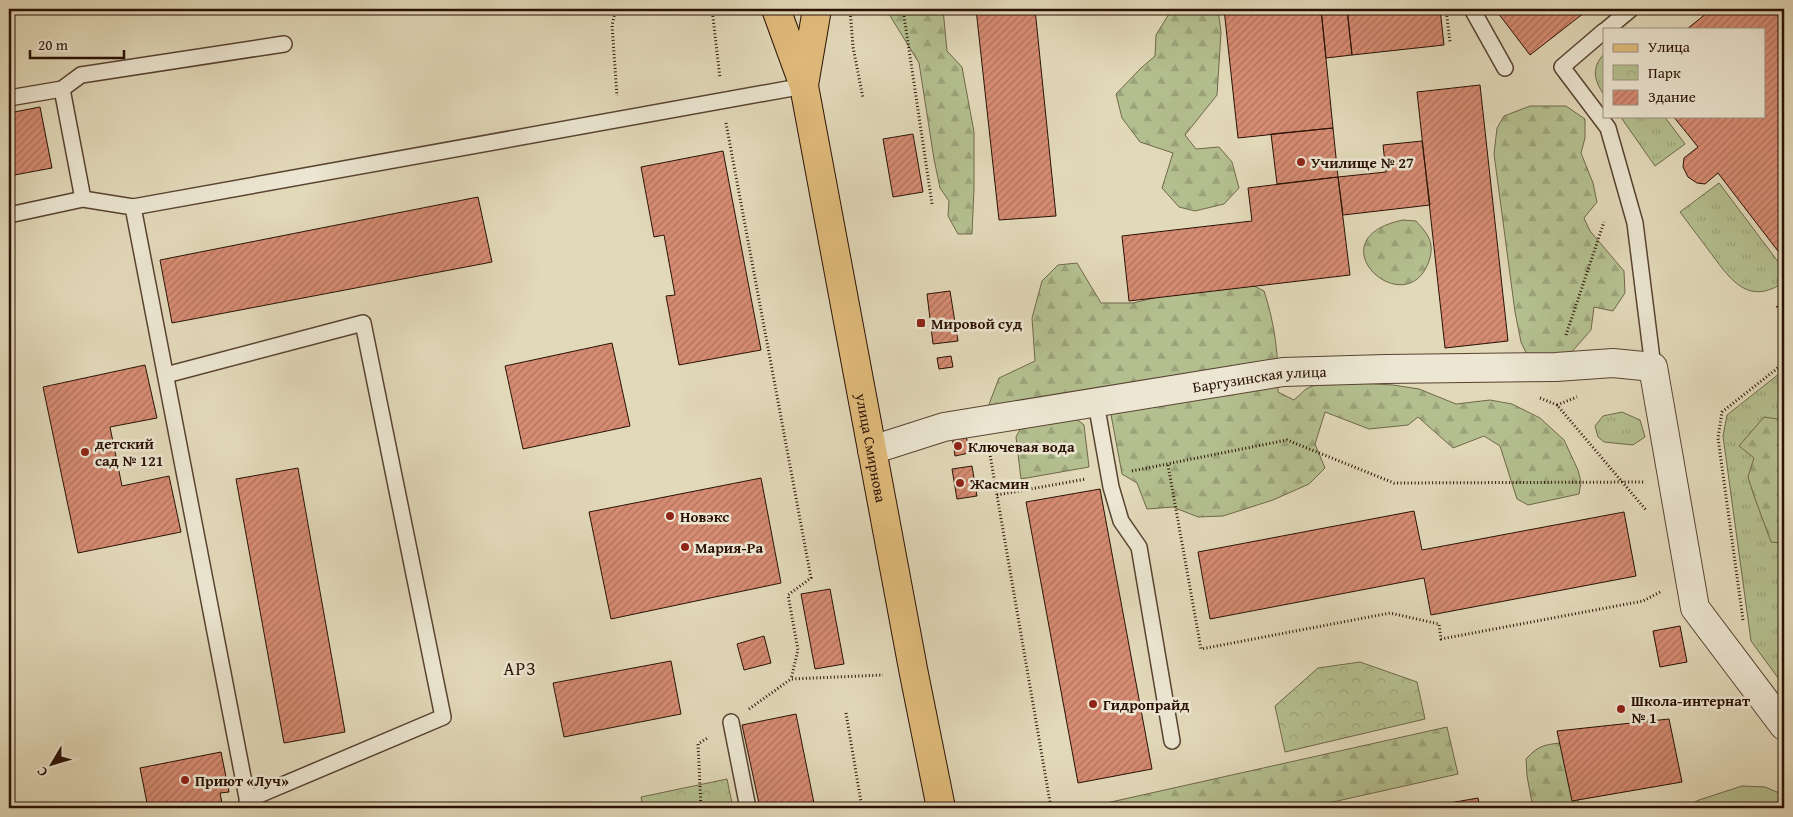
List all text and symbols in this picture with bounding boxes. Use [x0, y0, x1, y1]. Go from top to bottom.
scale bar [30, 28, 124, 60]
legend [1603, 28, 1766, 118]
text: 20 m [38, 34, 69, 55]
text: Улица [1648, 36, 1691, 57]
text: Парк [1648, 62, 1681, 83]
text: Здание [1648, 86, 1696, 107]
place label: Училище № 27 [1311, 152, 1414, 173]
marker: Училище № 27 [1295, 156, 1307, 168]
place label: Мировой суд [931, 313, 1022, 334]
marker: Мировой суд [915, 317, 927, 329]
street label: Баргузинская улица [1191, 360, 1328, 397]
street label: улица Смирнова [851, 391, 892, 505]
place label: детский сад № 121 [95, 433, 163, 471]
place label: Ключевая вода [968, 436, 1075, 457]
marker: Ключевая вода [952, 440, 964, 452]
marker: детский сад № 121 [79, 446, 91, 458]
place label: Жасмин [969, 473, 1029, 494]
marker: Жасмин [954, 477, 966, 489]
place label: Новэкс [680, 506, 729, 527]
marker: Новэкс [664, 510, 676, 522]
place label: Мария-Ра [695, 537, 763, 558]
marker: Мария-Ра [679, 541, 691, 553]
district label: АРЗ [504, 655, 536, 682]
place label: Школа-интернат № 1 [1631, 690, 1751, 728]
place label: Гидропрайд [1103, 694, 1190, 715]
marker: Гидропрайд [1087, 698, 1099, 710]
marker: Школа-интернат № 1 [1615, 703, 1627, 715]
north arrow [28, 740, 78, 790]
text: С [31, 763, 52, 781]
place label: Приют «Луч» [195, 770, 289, 791]
marker: Приют «Луч» [179, 774, 191, 786]

